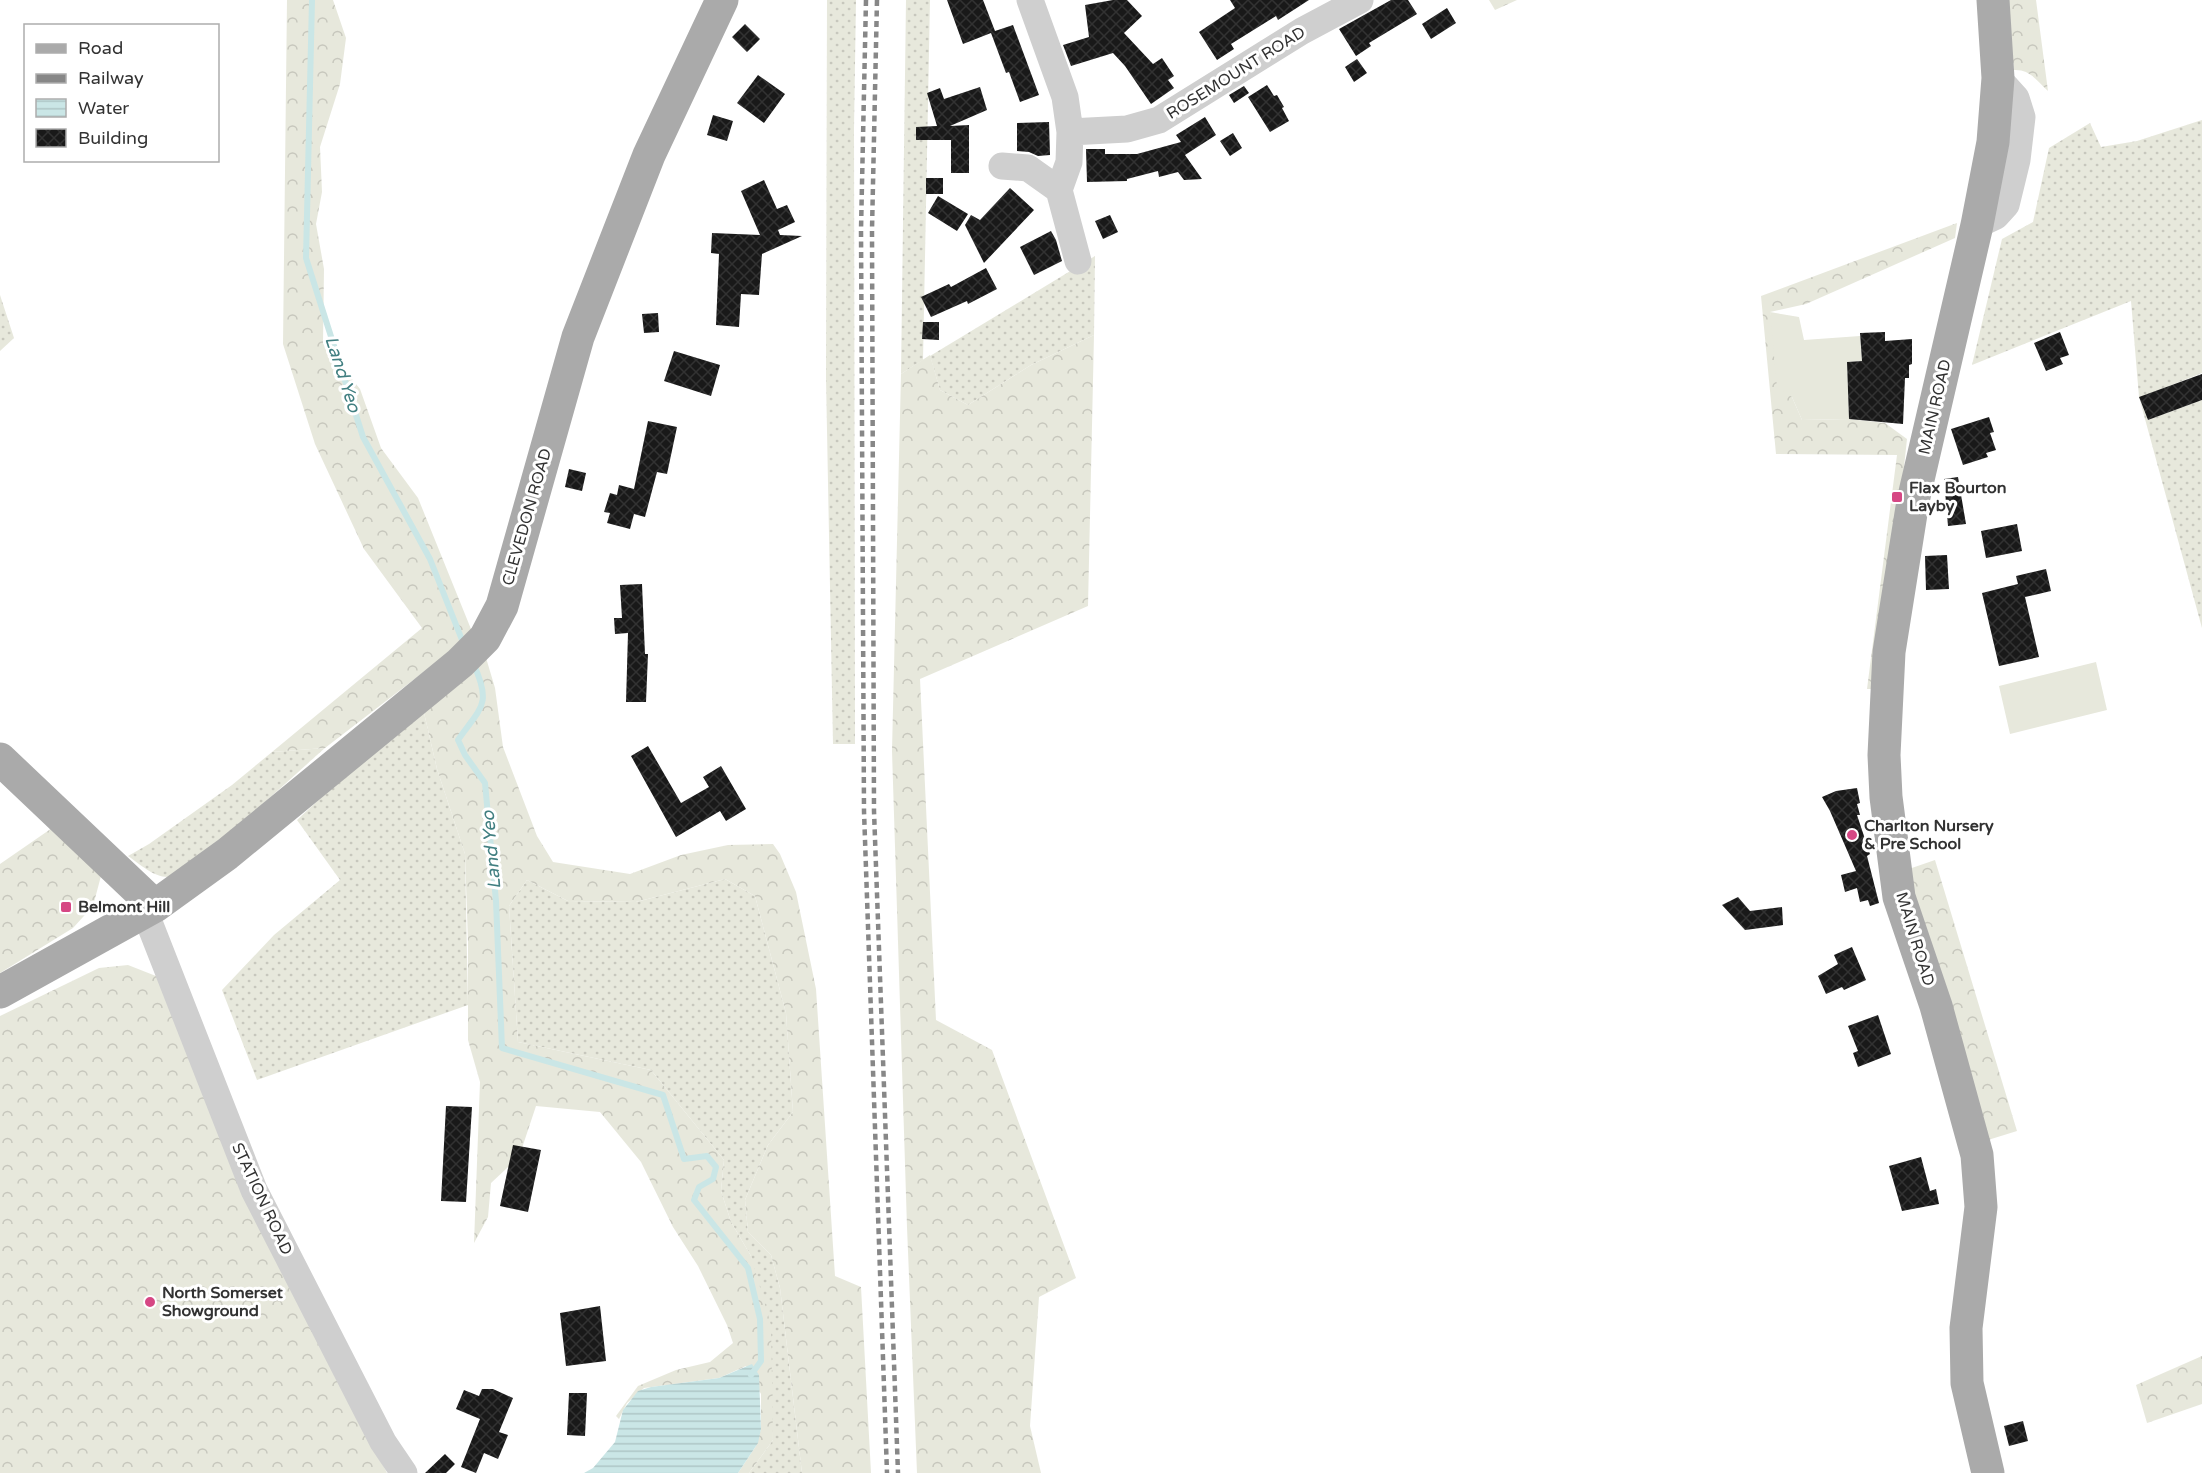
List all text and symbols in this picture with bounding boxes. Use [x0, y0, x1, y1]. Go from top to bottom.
street label: ROSEMOUNT ROAD [1163, 22, 1309, 124]
legend [24, 24, 219, 162]
text: Road [78, 37, 123, 59]
text: Railway [78, 67, 144, 89]
text: Water [78, 97, 129, 119]
text: Building [78, 127, 148, 149]
water label: Land Yeo [320, 333, 366, 416]
street label: MAIN ROAD [1914, 357, 1956, 457]
street label: CLEVEDON ROAD [498, 446, 556, 588]
place label: Flax Bourton Layby [1909, 478, 2007, 516]
marker: Flax Bourton Layby [1890, 490, 1904, 504]
water label: Land Yeo [477, 809, 505, 890]
place label: Charlton Nursery & Pre School [1864, 816, 1994, 854]
marker: Charlton Nursery & Pre School [1845, 828, 1859, 842]
street label: MAIN ROAD [1891, 890, 1939, 988]
place label: Belmont Hill [78, 897, 170, 917]
marker: Belmont Hill [59, 900, 73, 914]
street label: STATION ROAD [227, 1140, 297, 1258]
place label: North Somerset Showground [162, 1283, 284, 1321]
marker: North Somerset Showground [143, 1295, 157, 1309]

